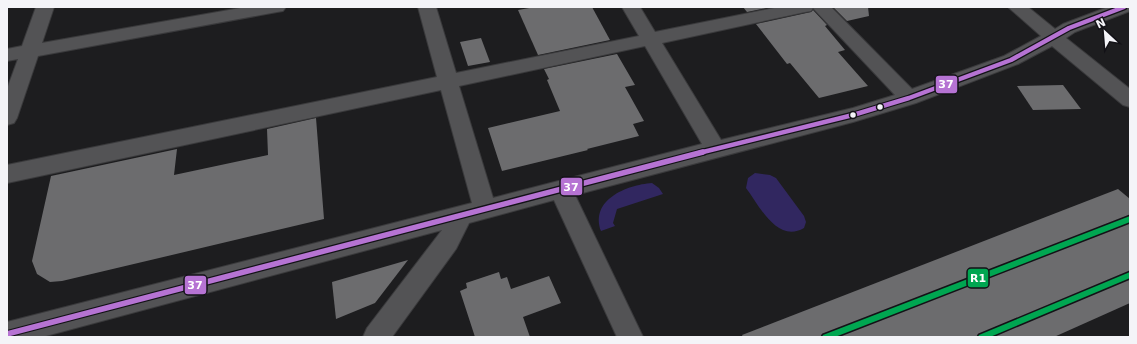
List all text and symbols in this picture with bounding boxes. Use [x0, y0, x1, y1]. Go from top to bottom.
north arrow [1085, 12, 1125, 52]
text: N [1094, 16, 1108, 31]
line badge: 37 [935, 75, 958, 94]
text: 37 [938, 78, 954, 91]
unlabelled marker [875, 102, 885, 112]
unlabelled marker [848, 110, 858, 120]
line badge: 37 [560, 177, 583, 196]
text: 37 [563, 181, 579, 194]
line badge: R1 [967, 268, 989, 288]
text: R1 [970, 272, 986, 285]
line badge: 37 [184, 275, 207, 295]
text: 37 [187, 279, 203, 292]

